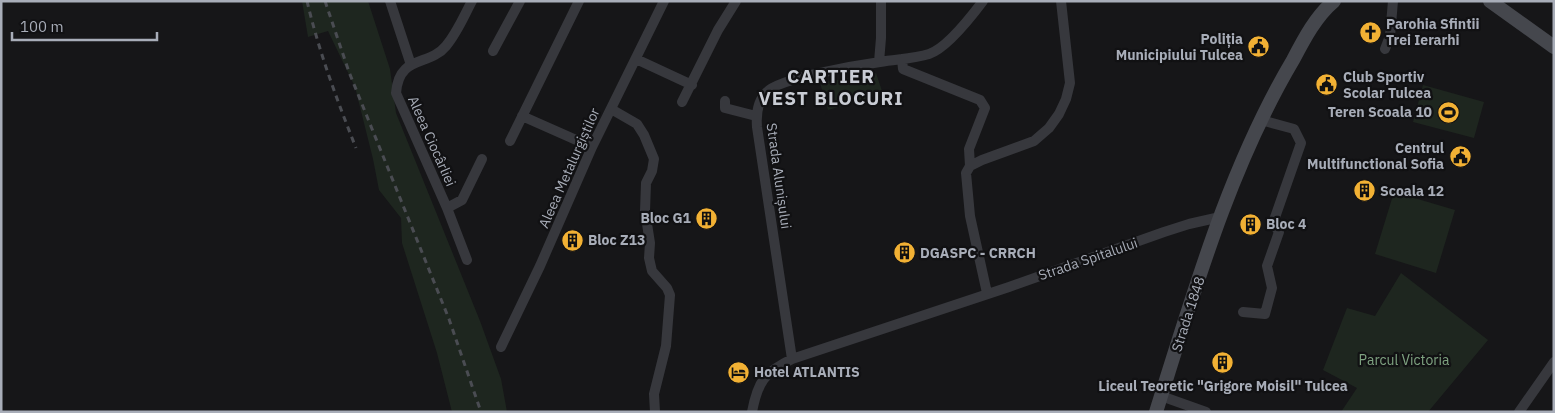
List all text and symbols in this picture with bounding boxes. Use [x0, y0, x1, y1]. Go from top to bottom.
scale bar [12, 10, 158, 42]
place label: Parohia Sfintii Trei Ierarhi [1386, 15, 1480, 49]
text: 100 m [20, 17, 64, 36]
church icon: Parohia Sfintii Trei Ierarhi [1358, 20, 1382, 44]
place label: Poliția Municipiului Tulcea [1116, 30, 1243, 64]
public building icon: Poliția Municipiului Tulcea [1247, 35, 1271, 59]
district label: CARTIER VEST BLOCURI [758, 64, 904, 110]
place label: Club Sportiv Scolar Tulcea [1343, 68, 1431, 102]
public building icon: Club Sportiv Scolar Tulcea [1315, 73, 1339, 97]
street label: Aleea Ciocârliei [404, 93, 460, 189]
sports icon: Teren Scoala 10 [1436, 100, 1460, 124]
place label: Teren Scoala 10 [1328, 103, 1432, 121]
street label: Aleea Metalurgiștilor [534, 105, 604, 231]
street label: Strada Alunișului [763, 122, 795, 230]
place label: Centrul Multifunctional Sofia [1307, 139, 1444, 173]
public building icon: Centrul Multifunctional Sofia [1448, 144, 1472, 168]
building icon: Scoala 12 [1352, 179, 1376, 203]
place label: Scoala 12 [1380, 182, 1444, 200]
building icon: Bloc G1 [695, 206, 719, 230]
place label: Bloc G1 [641, 209, 692, 227]
building icon: Bloc 4 [1238, 212, 1262, 236]
place label: Bloc 4 [1266, 215, 1306, 233]
building icon: Bloc Z13 [560, 228, 584, 252]
place label: Bloc Z13 [588, 231, 645, 249]
street label: Strada Spitalului [1036, 234, 1140, 284]
building icon: DGASPC - CRRCH [892, 241, 916, 265]
place label: DGASPC - CRRCH [920, 244, 1036, 262]
street label: Strada 1848 [1167, 274, 1209, 354]
building icon: Liceul Teoretic "Grigore Moisil" Tulcea [1211, 351, 1235, 375]
park label: Parcul Victoria [1359, 351, 1450, 369]
hotel icon: Hotel ATLANTIS [726, 360, 750, 384]
place label: Hotel ATLANTIS [754, 363, 860, 381]
place label: Liceul Teoretic "Grigore Moisil" Tulcea [1098, 377, 1348, 395]

